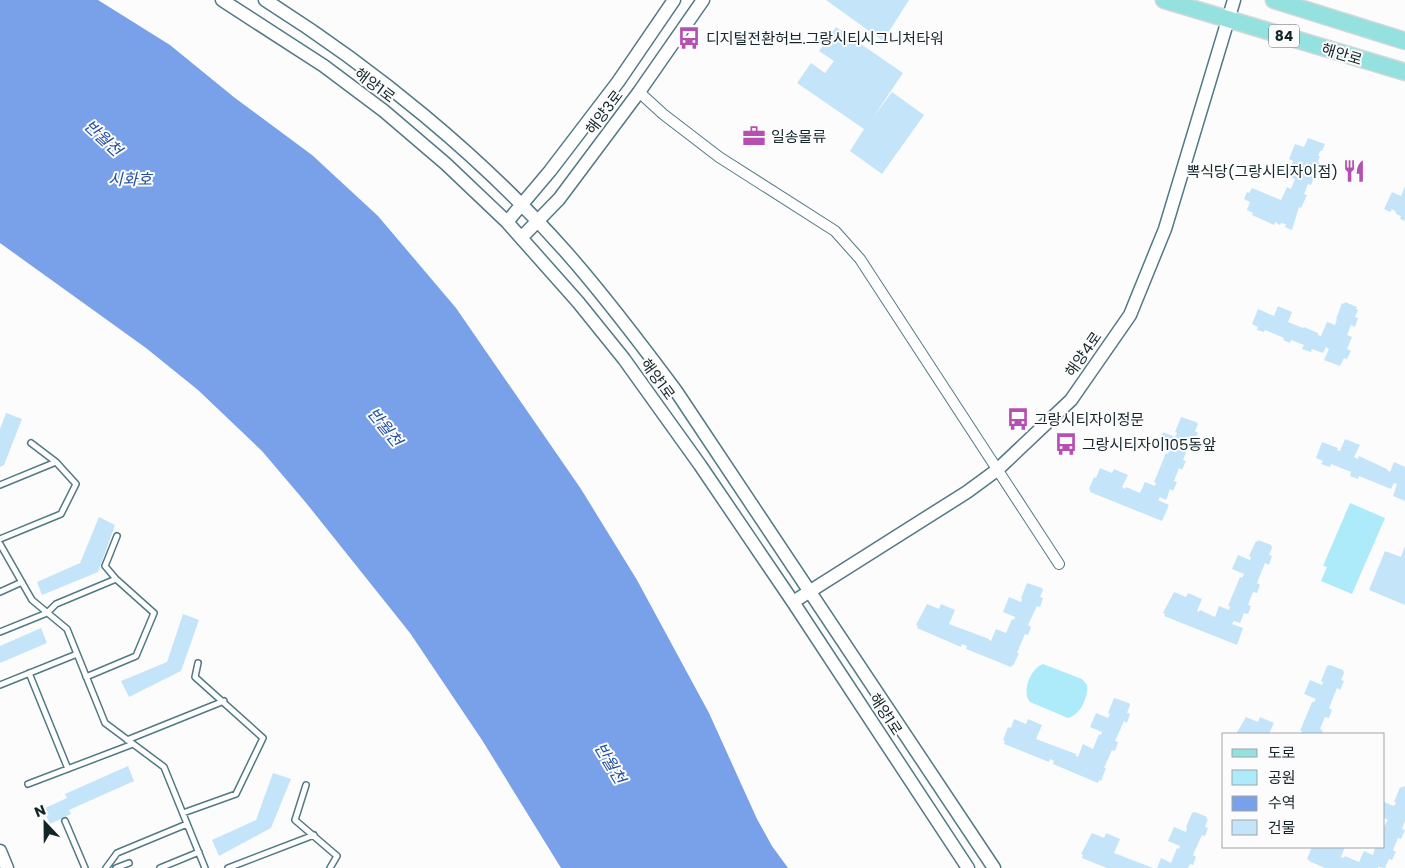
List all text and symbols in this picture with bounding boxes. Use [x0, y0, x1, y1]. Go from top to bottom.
road number: 84 [1269, 24, 1299, 48]
bus stop icon: 디지털전환허브.그랑시티시그니처타워 [676, 25, 702, 51]
place label: 디지털전환허브.그랑시티시그니처타워 [706, 28, 944, 49]
street label: 해안로 [1319, 38, 1365, 70]
street label: 해양1로 [350, 63, 400, 107]
street label: 해양3로 [580, 86, 628, 138]
water label: 반월천 [79, 115, 129, 163]
office icon: 일송물류 [741, 123, 767, 149]
place label: 일송물류 [771, 126, 826, 147]
restaurant icon: 뽁식당(그랑시티자이점) [1341, 158, 1367, 184]
place label: 뽁식당(그랑시티자이점) [1186, 161, 1338, 182]
water label: 시화호 [108, 168, 153, 191]
street label: 해양4로 [1060, 327, 1106, 381]
street label: 해양1로 [636, 354, 680, 404]
water label: 반월천 [362, 403, 409, 453]
bus stop icon: 그랑시티자이정문 [1005, 406, 1031, 432]
place label: 그랑시티자이정문 [1034, 409, 1144, 430]
bus stop icon: 그랑시티자이105동앞 [1053, 431, 1079, 457]
place label: 그랑시티자이105동앞 [1082, 434, 1216, 455]
street label: 해양1로 [865, 689, 907, 739]
legend [1222, 733, 1385, 848]
water label: 반월천 [589, 738, 632, 790]
text: 도로 [1268, 742, 1296, 763]
text: 공원 [1268, 767, 1296, 788]
text: 수역 [1268, 792, 1296, 813]
north arrow [20, 798, 70, 848]
text: N [32, 800, 49, 822]
text: 건물 [1268, 817, 1296, 838]

